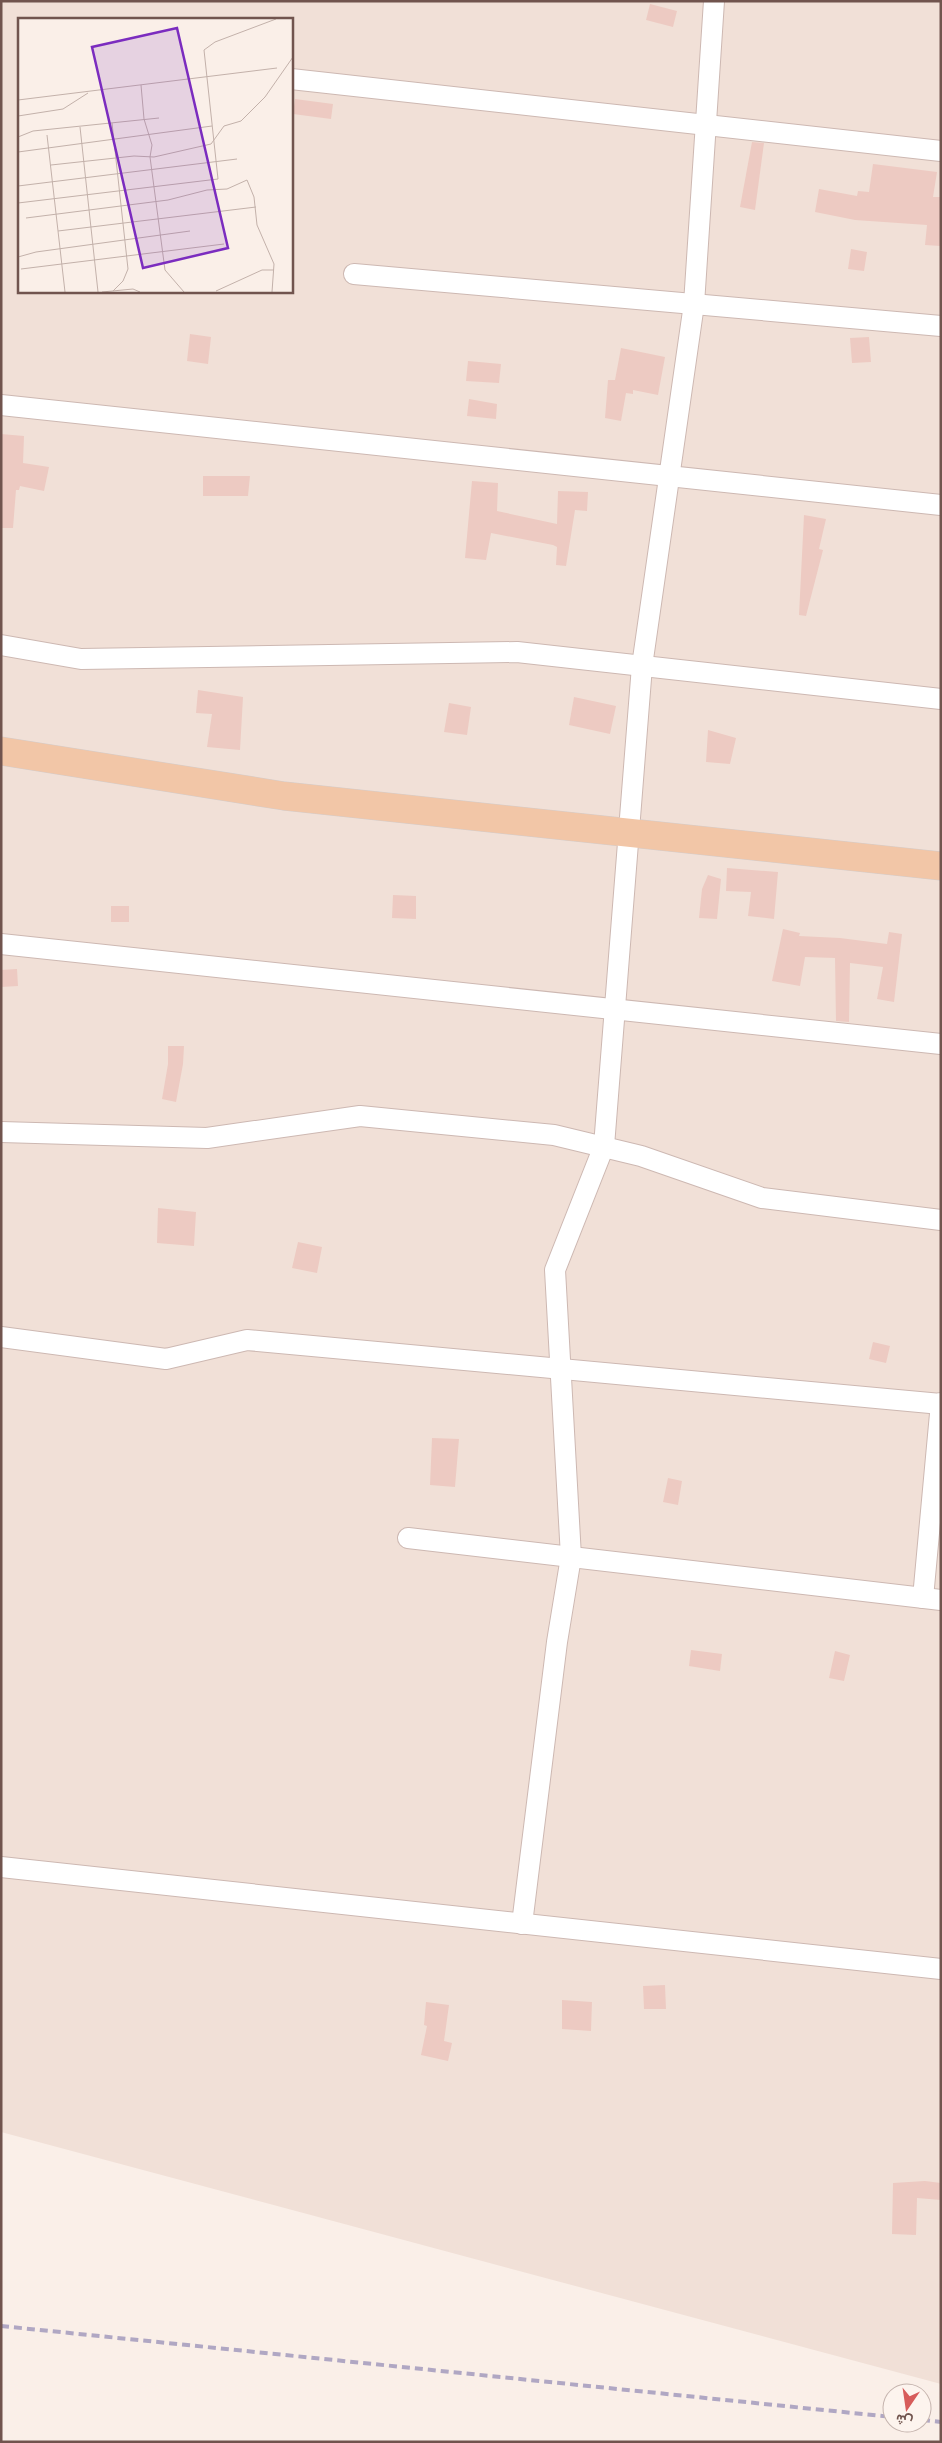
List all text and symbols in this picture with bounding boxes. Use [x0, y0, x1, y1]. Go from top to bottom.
inset map [18, 18, 292, 292]
north arrow [882, 2383, 932, 2433]
text: ش [894, 2410, 914, 2430]

